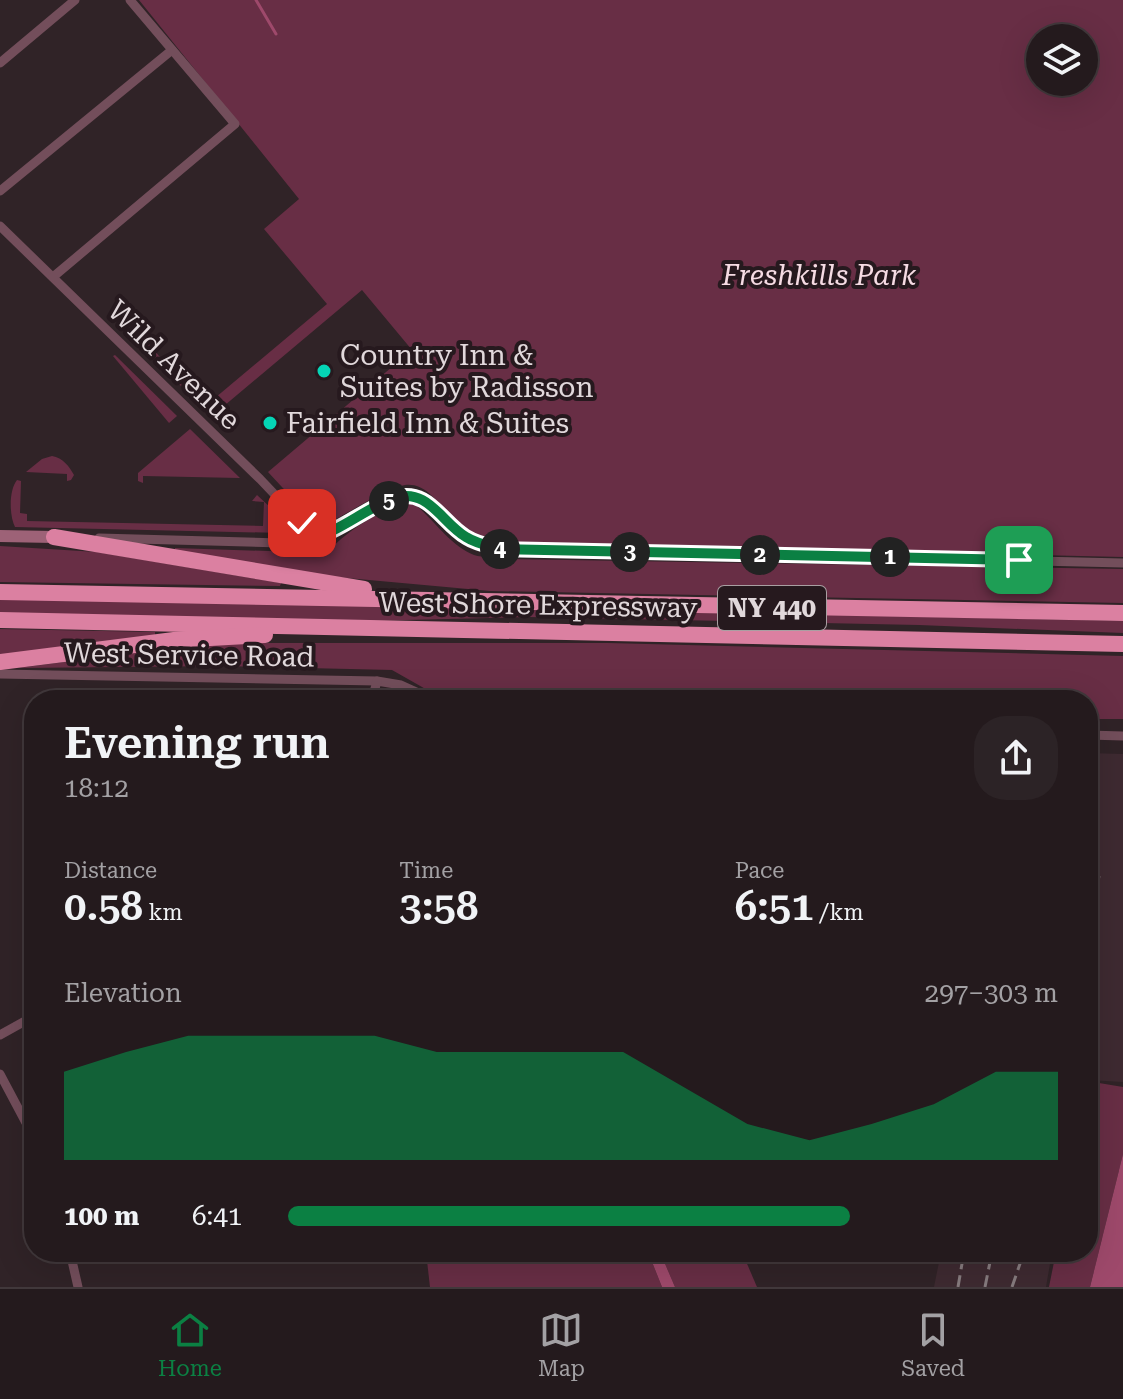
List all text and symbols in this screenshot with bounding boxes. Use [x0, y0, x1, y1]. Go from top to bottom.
map controls [1026, 24, 1098, 96]
button: layers [1026, 24, 1098, 96]
park label: Freshkills Park [721, 259, 917, 292]
street label: Wild Avenue [101, 294, 247, 436]
place label: Country Inn & Suites by Radisson [340, 339, 594, 404]
marker: Country Inn & Suites by Radisson [315, 362, 333, 380]
place label: Fairfield Inn & Suites [286, 407, 569, 440]
marker: Fairfield Inn & Suites [261, 414, 279, 432]
pin: 5 [369, 481, 409, 521]
text: 5 [383, 488, 395, 513]
pin [268, 489, 336, 557]
icon: check [280, 501, 324, 545]
pin [985, 526, 1053, 594]
pin: 4 [480, 529, 520, 569]
pin: 3 [610, 532, 650, 572]
pin: 2 [740, 535, 780, 575]
text: 4 [494, 536, 506, 561]
pin: 1 [870, 537, 910, 577]
icon: arrive [997, 538, 1041, 582]
text: 3 [624, 539, 636, 564]
text: 2 [754, 542, 766, 567]
text: 1 [884, 544, 896, 569]
street label: West Shore Expressway [378, 586, 698, 624]
road number: NY 440 [718, 586, 826, 630]
street label: West Service Road [63, 636, 315, 674]
button: share [974, 716, 1058, 800]
text: Evening run [64, 717, 330, 769]
text: 18:12 [64, 773, 129, 803]
text: Distance [64, 858, 157, 883]
text: Time [399, 858, 453, 883]
text: Pace [735, 858, 784, 883]
text: 0.58 [64, 883, 143, 930]
text: 3:58 [399, 883, 478, 930]
text: 6:51 [735, 883, 814, 930]
text: km [143, 900, 183, 925]
text: /km [814, 900, 864, 925]
text: Elevation [64, 978, 182, 1008]
text: 297–303 m [925, 978, 1058, 1008]
text: 100 m [64, 1201, 139, 1231]
text: 6:41 [192, 1201, 242, 1231]
tab: Home [158, 1308, 222, 1381]
tab: Map [538, 1308, 585, 1381]
tab: Saved [901, 1308, 965, 1381]

